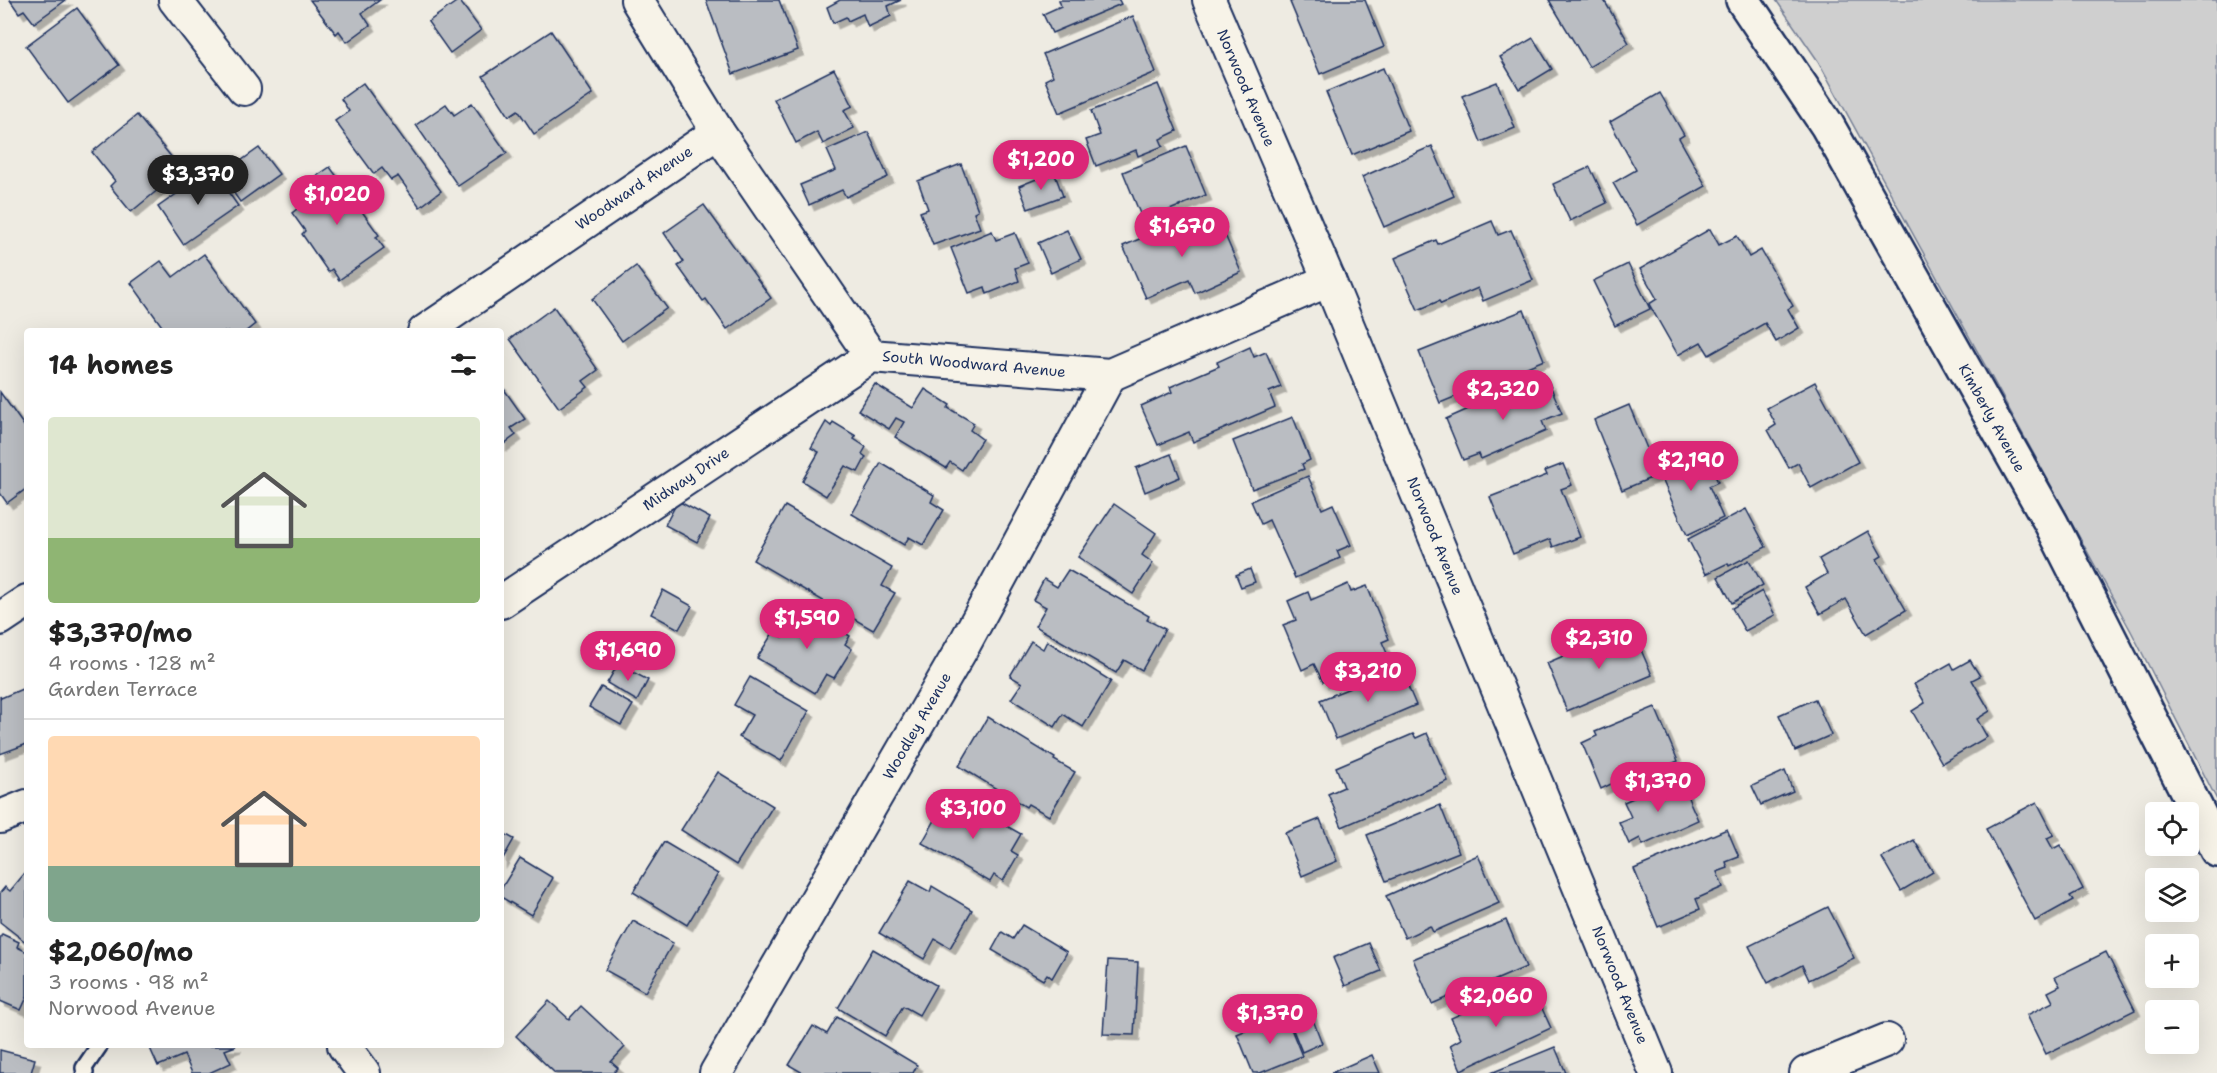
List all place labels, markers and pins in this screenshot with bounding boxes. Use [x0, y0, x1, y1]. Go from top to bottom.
pin: $1,200 [992, 140, 1090, 191]
pin: $3,370 [149, 155, 247, 206]
pin: $1,020 [288, 175, 386, 226]
pin: $1,670 [1133, 207, 1231, 258]
pin: $2,320 [1454, 370, 1552, 421]
pin: $2,190 [1642, 441, 1740, 492]
pin: $1,590 [758, 599, 856, 650]
pin: $2,310 [1550, 619, 1648, 670]
pin: $1,690 [579, 631, 677, 682]
pin: $3,210 [1319, 652, 1417, 703]
pin: $1,370 [1609, 762, 1707, 813]
pin: $3,100 [924, 789, 1022, 840]
pin: $2,060 [1447, 977, 1545, 1028]
pin: $1,370 [1221, 994, 1319, 1045]

